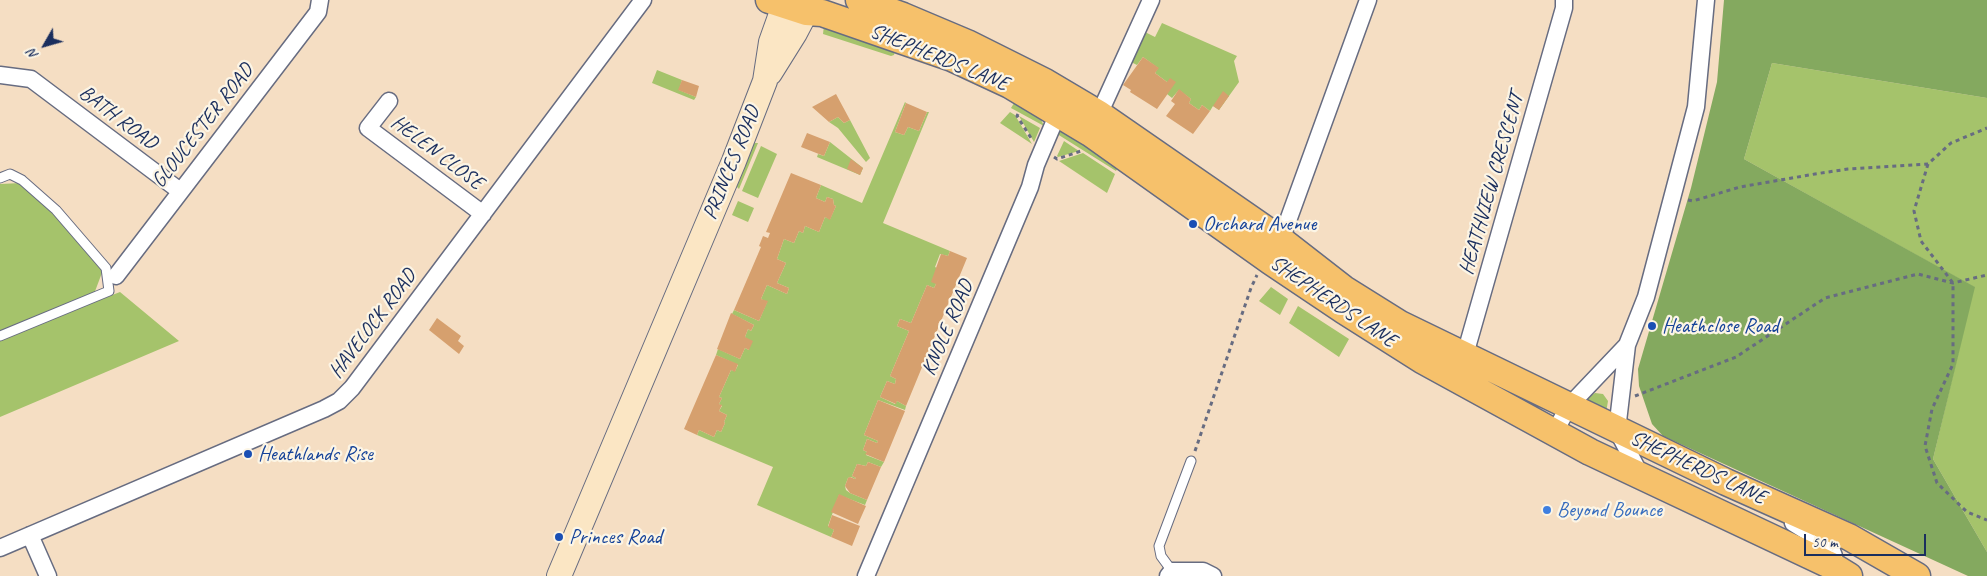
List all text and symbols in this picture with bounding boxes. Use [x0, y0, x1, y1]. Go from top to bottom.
street label: SHEPHERDS LANE [866, 19, 1012, 97]
north arrow [20, 20, 70, 70]
text: N [23, 46, 42, 63]
street label: GLOUCESTER ROAD [147, 59, 259, 193]
street label: BATH ROAD [74, 80, 162, 156]
street label: HEATHVIEW CRESCENT [1454, 90, 1530, 278]
street label: PRINCES ROAD [698, 103, 766, 223]
street label: HELEN CLOSE [386, 110, 488, 196]
place label: Orchard Avenue [1203, 211, 1316, 237]
marker: Orchard Avenue [1187, 218, 1199, 230]
street label: SHEPHERDS LANE [1265, 250, 1401, 354]
street label: HAVELOCK ROAD [324, 264, 422, 384]
street label: KNOLE ROAD [917, 276, 979, 380]
place label: Heathclose Road [1662, 313, 1779, 339]
marker: Heathclose Road [1646, 320, 1658, 332]
street label: SHEPHERDS LANE [1626, 426, 1770, 510]
place label: Heathlands Rise [258, 441, 373, 467]
marker: Heathlands Rise [242, 448, 254, 460]
place label: Beyond Bounce [1557, 497, 1662, 523]
marker: Beyond Bounce [1541, 504, 1553, 516]
place label: Princes Road [569, 524, 662, 550]
scale bar [1807, 524, 1930, 556]
marker: Princes Road [553, 531, 565, 543]
text: 50 m [1812, 533, 1838, 552]

